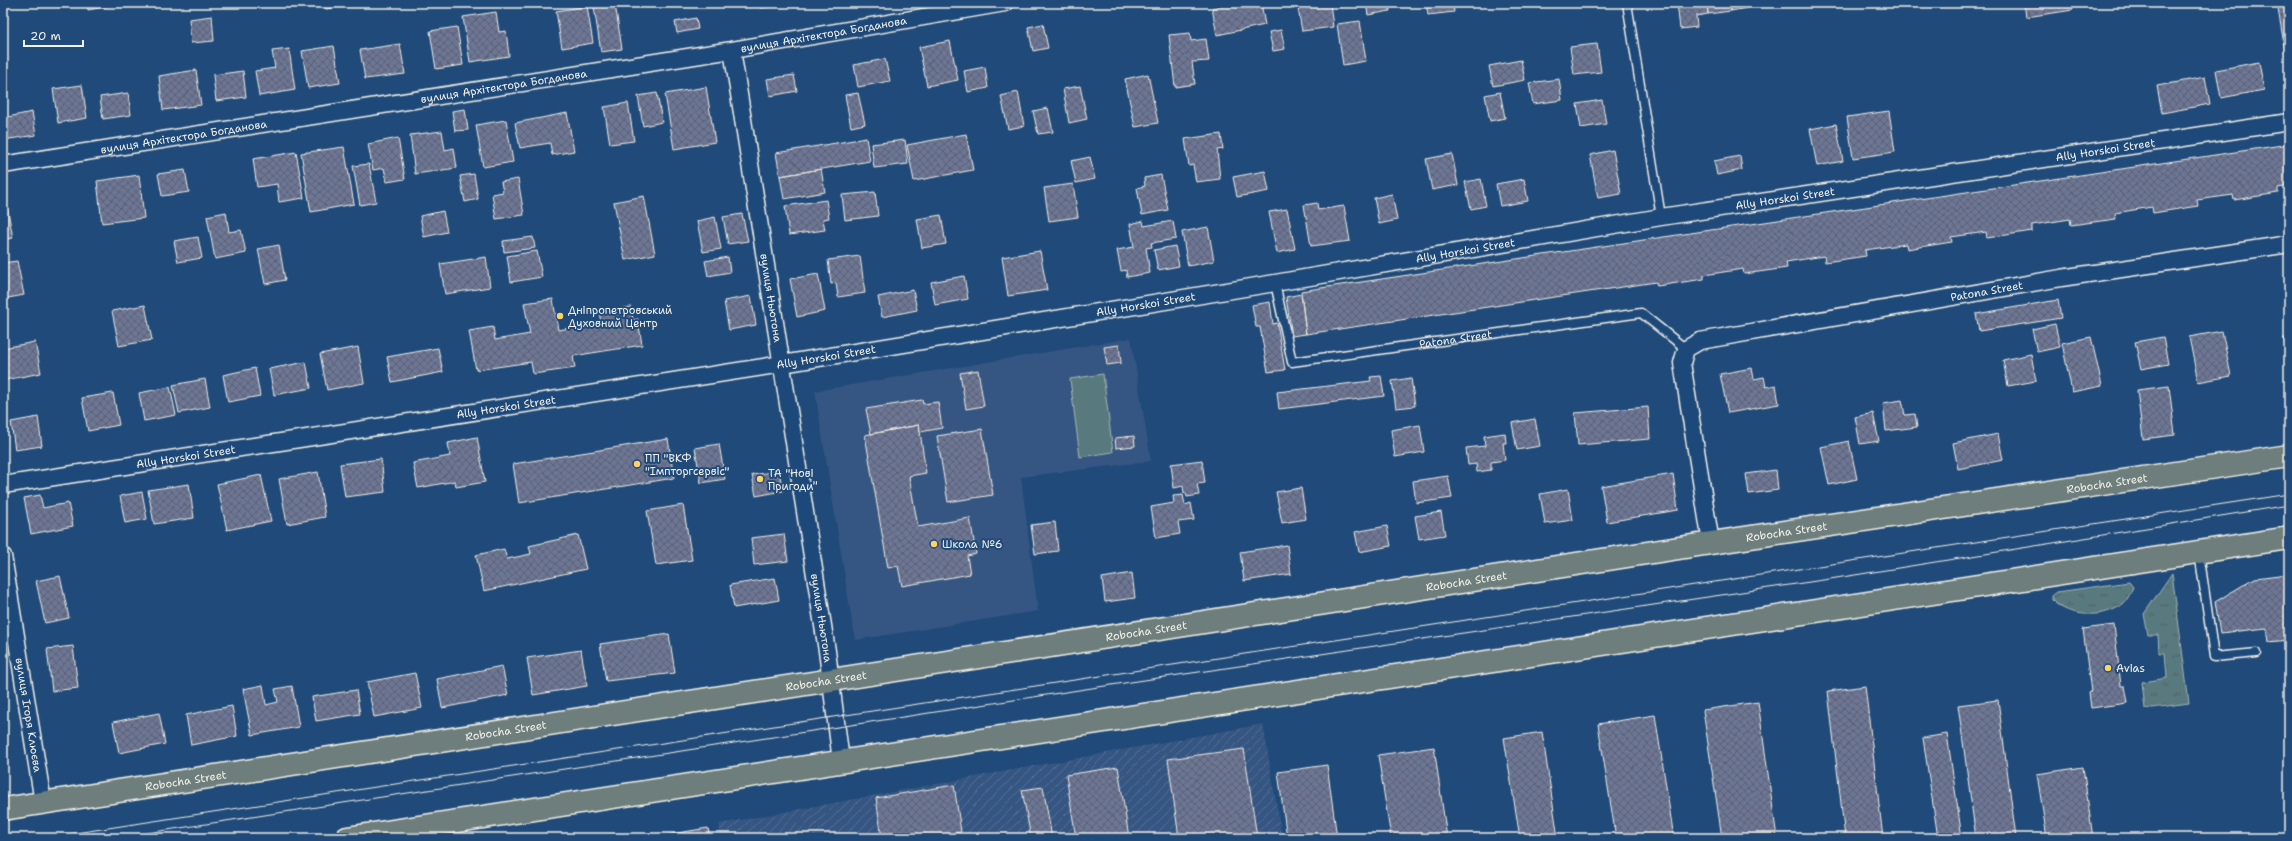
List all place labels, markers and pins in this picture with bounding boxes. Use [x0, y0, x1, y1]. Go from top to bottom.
place label: Дніпропетровський Духовний Центр [568, 303, 672, 331]
marker: Дніпропетровський Духовний Центр [555, 311, 565, 321]
place label: ПП "ВКФ "Імпторгсервіс" [645, 451, 730, 479]
marker: ПП "ВКФ "Імпторгсервіс" [632, 459, 642, 469]
place label: ТА "Нові Пригоди" [768, 466, 818, 494]
marker: ТА "Нові Пригоди" [755, 474, 765, 484]
place label: Школа №6 [942, 537, 1002, 552]
marker: Школа №6 [929, 539, 939, 549]
place label: Avias [2116, 661, 2145, 676]
marker: Avias [2103, 663, 2113, 673]

